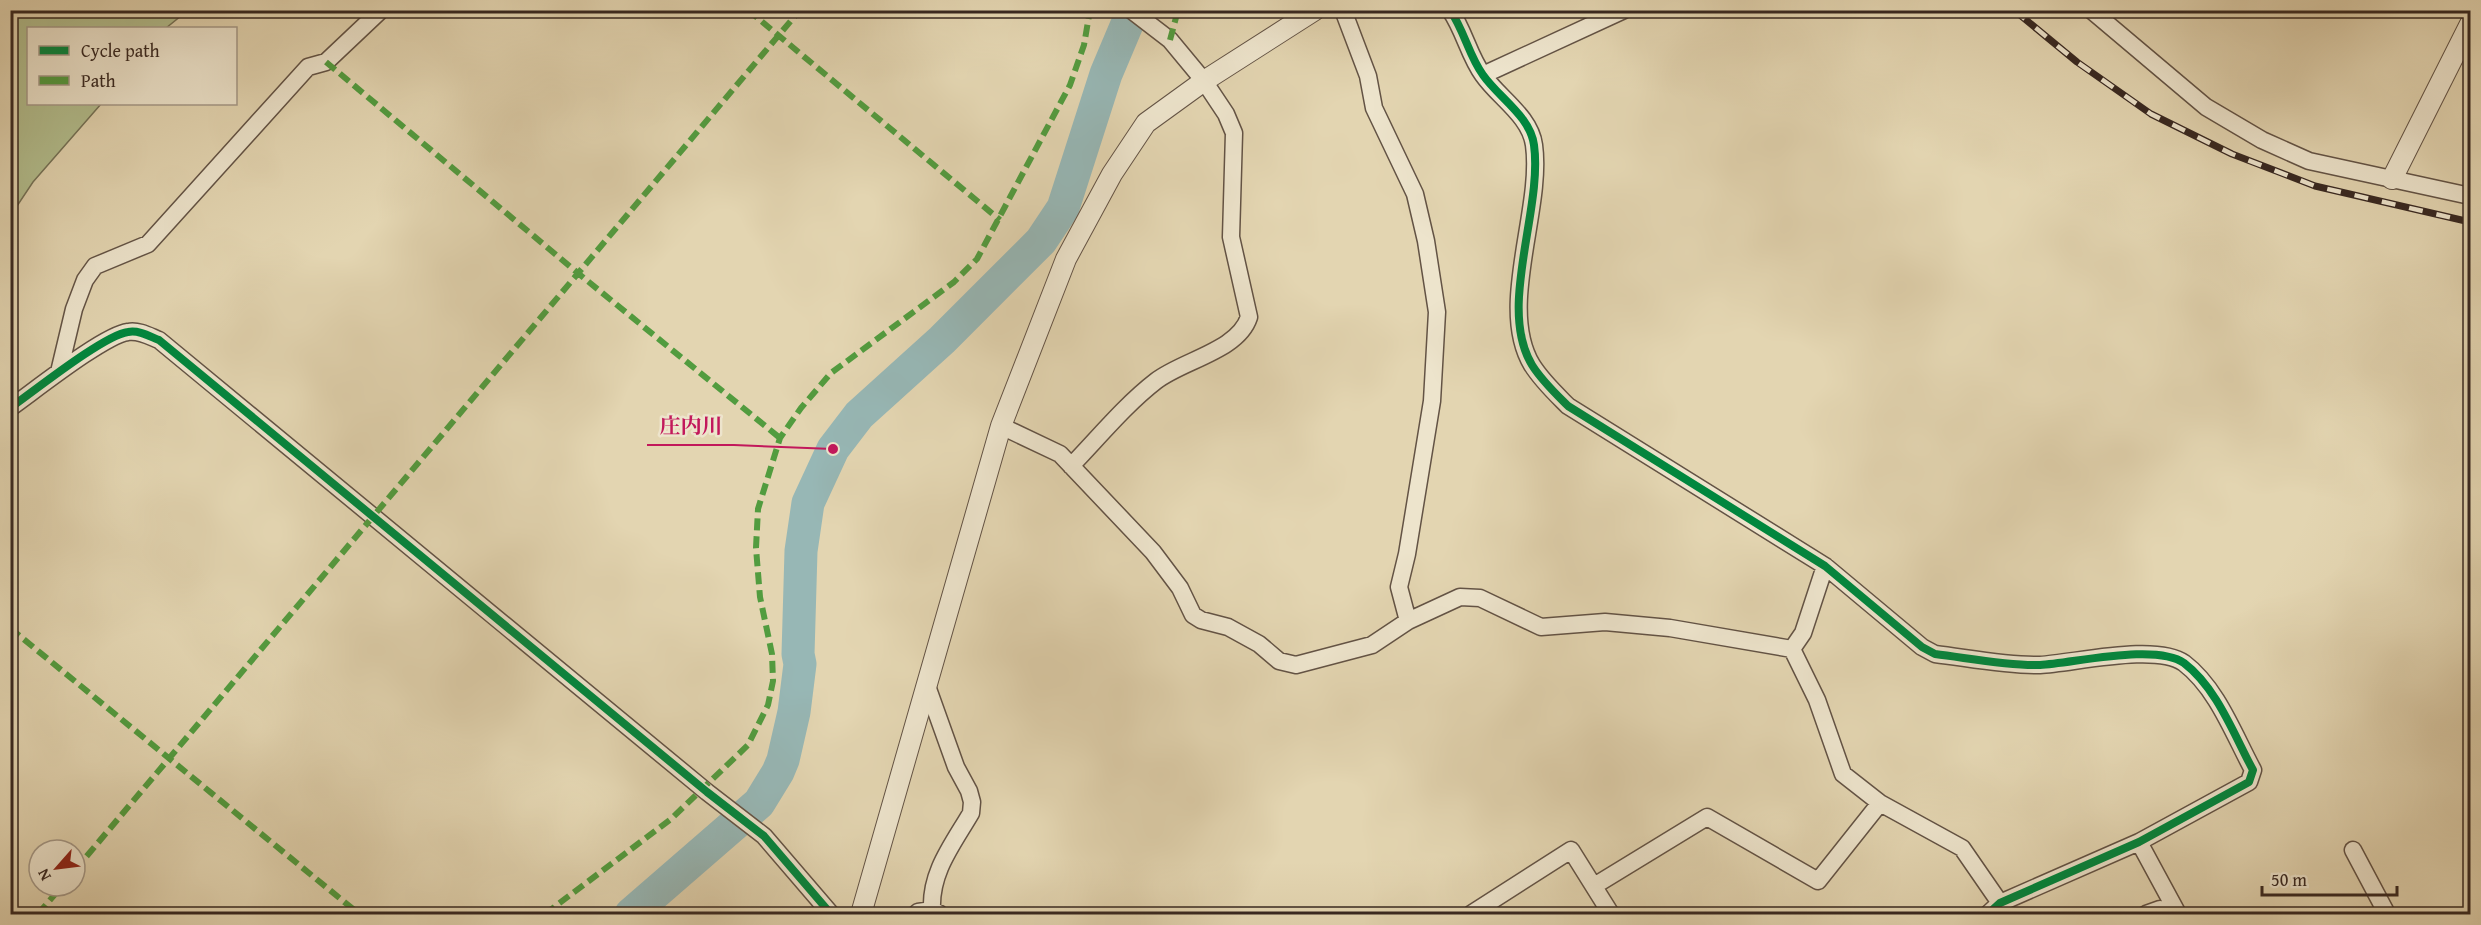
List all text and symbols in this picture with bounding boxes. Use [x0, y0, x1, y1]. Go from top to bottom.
legend [27, 27, 237, 105]
text: Cycle path [81, 37, 160, 64]
text: Path [81, 67, 116, 94]
callout: 庄内川 [647, 406, 734, 445]
text: 庄内川 [660, 410, 723, 441]
north arrow [27, 838, 87, 898]
scale bar [2262, 859, 2397, 897]
text: N [31, 864, 57, 885]
text: 50 m [2271, 866, 2307, 893]

